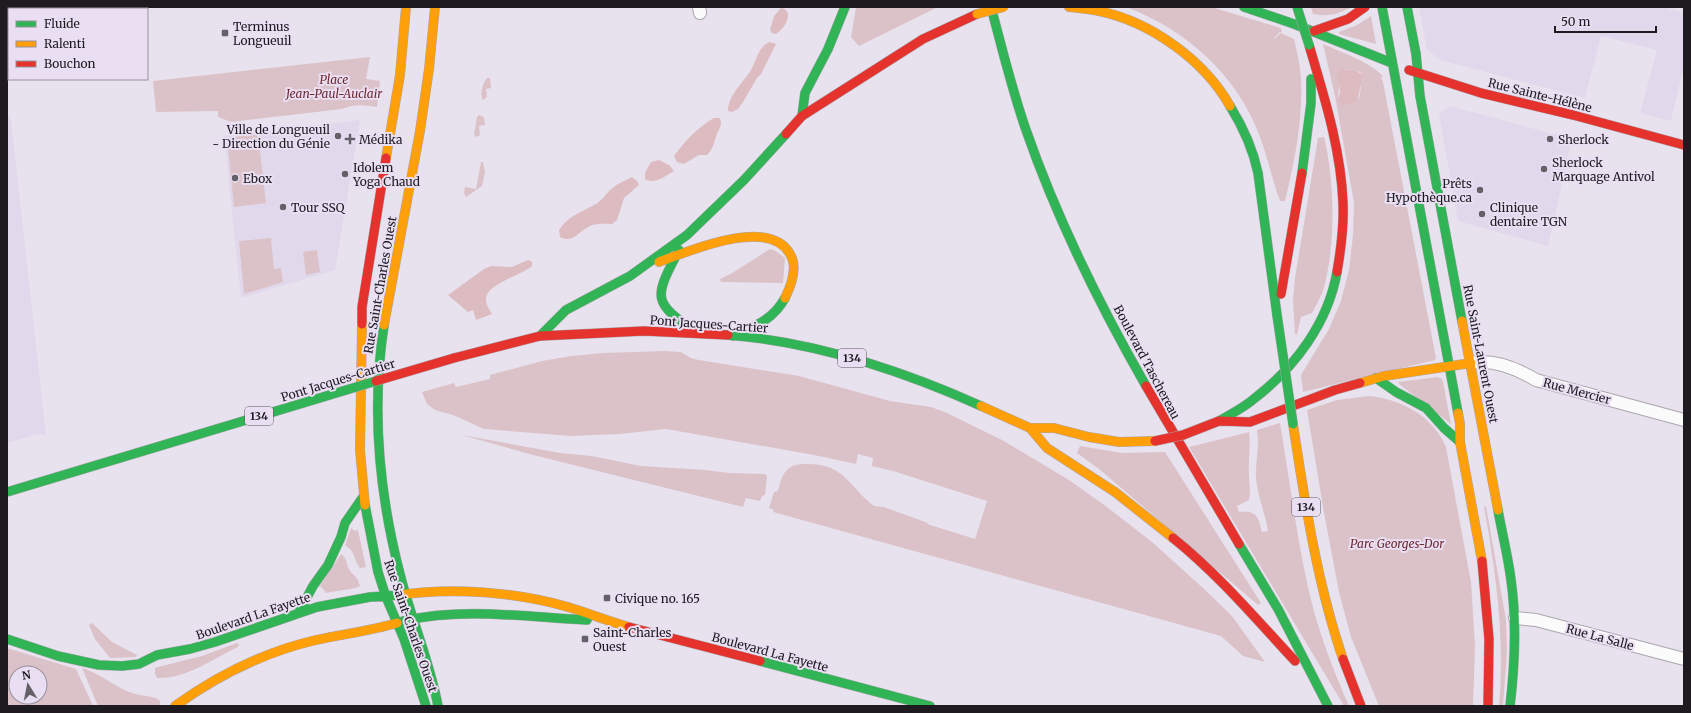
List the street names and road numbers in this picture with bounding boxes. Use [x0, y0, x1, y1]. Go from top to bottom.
street label: Rue Sainte-Hélène [1487, 75, 1593, 115]
street label: Rue Saint-Charles Ouest [361, 215, 400, 355]
street label: Rue Saint-Laurent Ouest [1460, 284, 1502, 425]
street label: Boulevard Taschereau [1111, 302, 1184, 422]
street label: Pont Jacques-Cartier [649, 312, 769, 336]
road number: 134 [838, 349, 866, 367]
street label: Pont Jacques-Cartier [279, 355, 398, 405]
street label: Rue Mercier [1542, 375, 1613, 407]
road number: 134 [245, 407, 273, 425]
road number: 134 [1292, 498, 1320, 516]
street label: Rue Saint-Charles Ouest [381, 558, 441, 695]
street label: Boulevard La Fayette [194, 589, 312, 643]
street label: Rue La Salle [1565, 621, 1635, 653]
street label: Boulevard La Fayette [710, 629, 830, 675]

